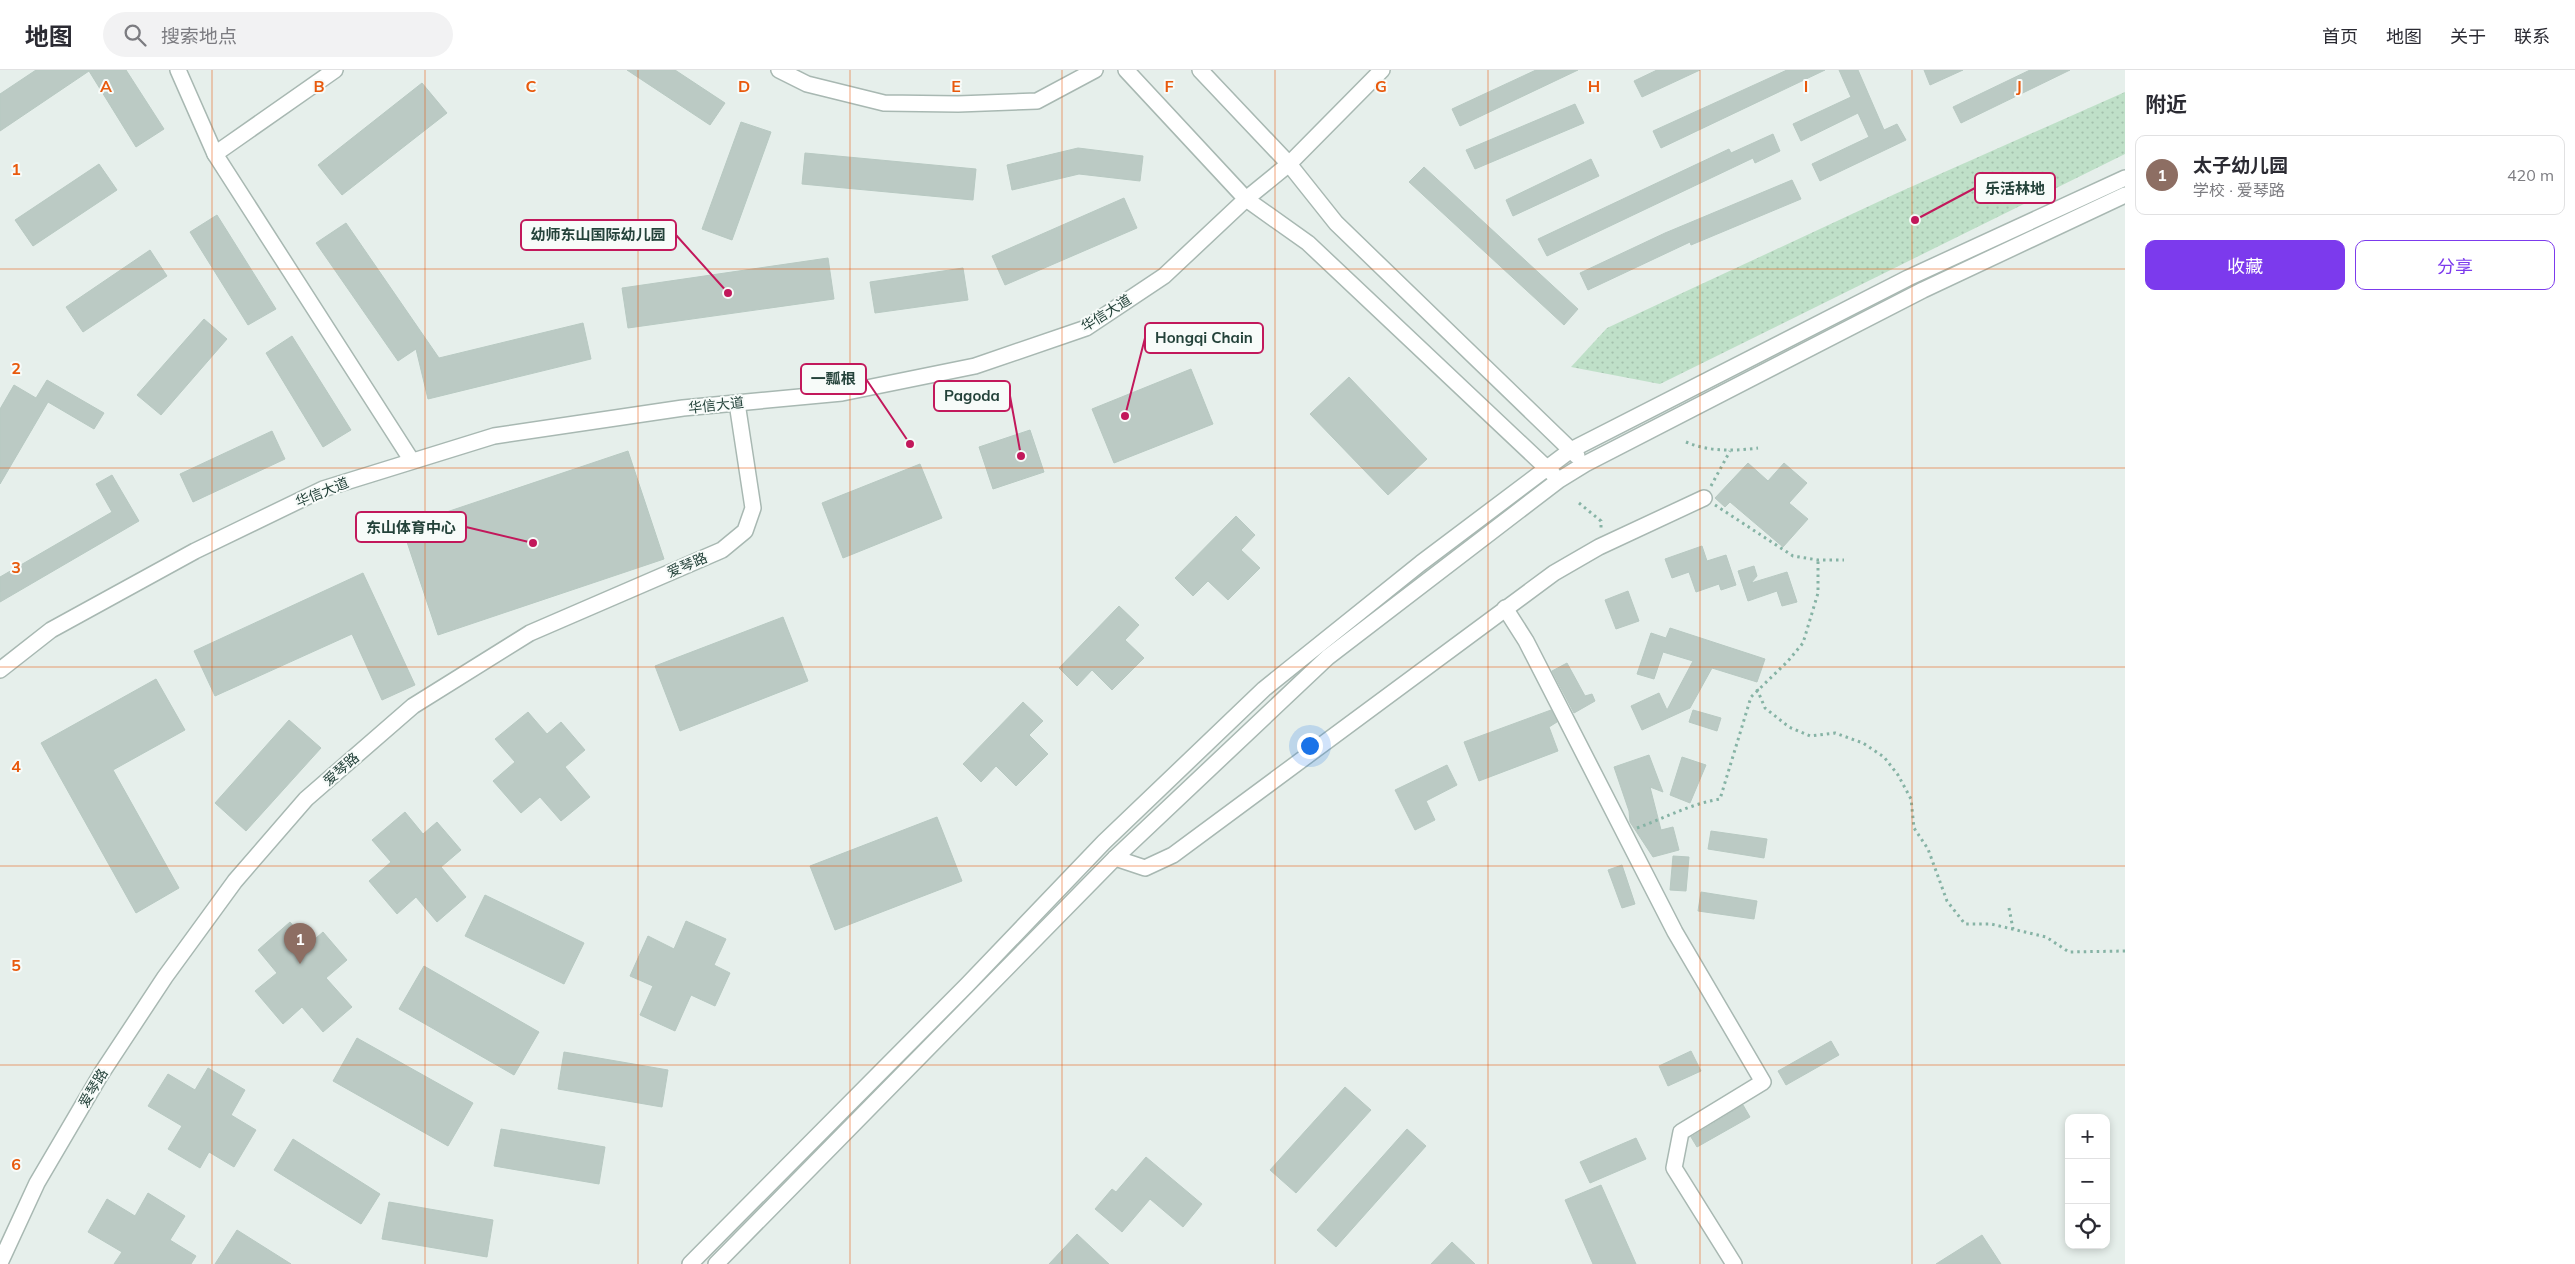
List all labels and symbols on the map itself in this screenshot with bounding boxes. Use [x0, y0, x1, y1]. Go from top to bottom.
text: A [100, 76, 112, 96]
text: B [313, 76, 325, 96]
text: C [526, 76, 537, 96]
text: D [738, 76, 750, 96]
text: E [951, 76, 961, 96]
text: F [1164, 76, 1174, 96]
text: G [1375, 76, 1387, 96]
text: H [1588, 76, 1600, 96]
text: I [1804, 76, 1808, 96]
text: J [2016, 76, 2022, 96]
text: 1 [11, 159, 21, 179]
callout: 乐活林地 [1975, 173, 2055, 203]
text: 乐活林地 [1985, 179, 2045, 198]
callout: 幼师东山国际幼儿园 [521, 220, 676, 250]
text: 幼师东山国际幼儿园 [530, 225, 666, 244]
street label: 华信大道 [1077, 291, 1135, 335]
callout: Hongqi Chain [1145, 323, 1263, 353]
text: Hongqi Chain [1155, 328, 1253, 347]
text: 2 [11, 358, 21, 378]
callout: 一瓢根 [801, 364, 866, 394]
text: 一瓢根 [810, 369, 856, 388]
callout: Pagoda [934, 381, 1010, 411]
text: Pagoda [944, 386, 1000, 405]
street label: 华信大道 [687, 393, 745, 417]
street label: 华信大道 [293, 473, 351, 511]
callout: 东山体育中心 [356, 512, 466, 542]
text: 东山体育中心 [366, 518, 456, 537]
street label: 爱琴路 [664, 549, 710, 581]
text: 3 [11, 557, 21, 577]
your location [1297, 733, 1323, 759]
street label: 爱琴路 [319, 748, 363, 790]
text: 4 [11, 756, 21, 776]
pin: 1 [284, 923, 316, 964]
text: 5 [11, 955, 21, 975]
street label: 爱琴路 [74, 1065, 112, 1111]
text: 6 [11, 1154, 21, 1174]

